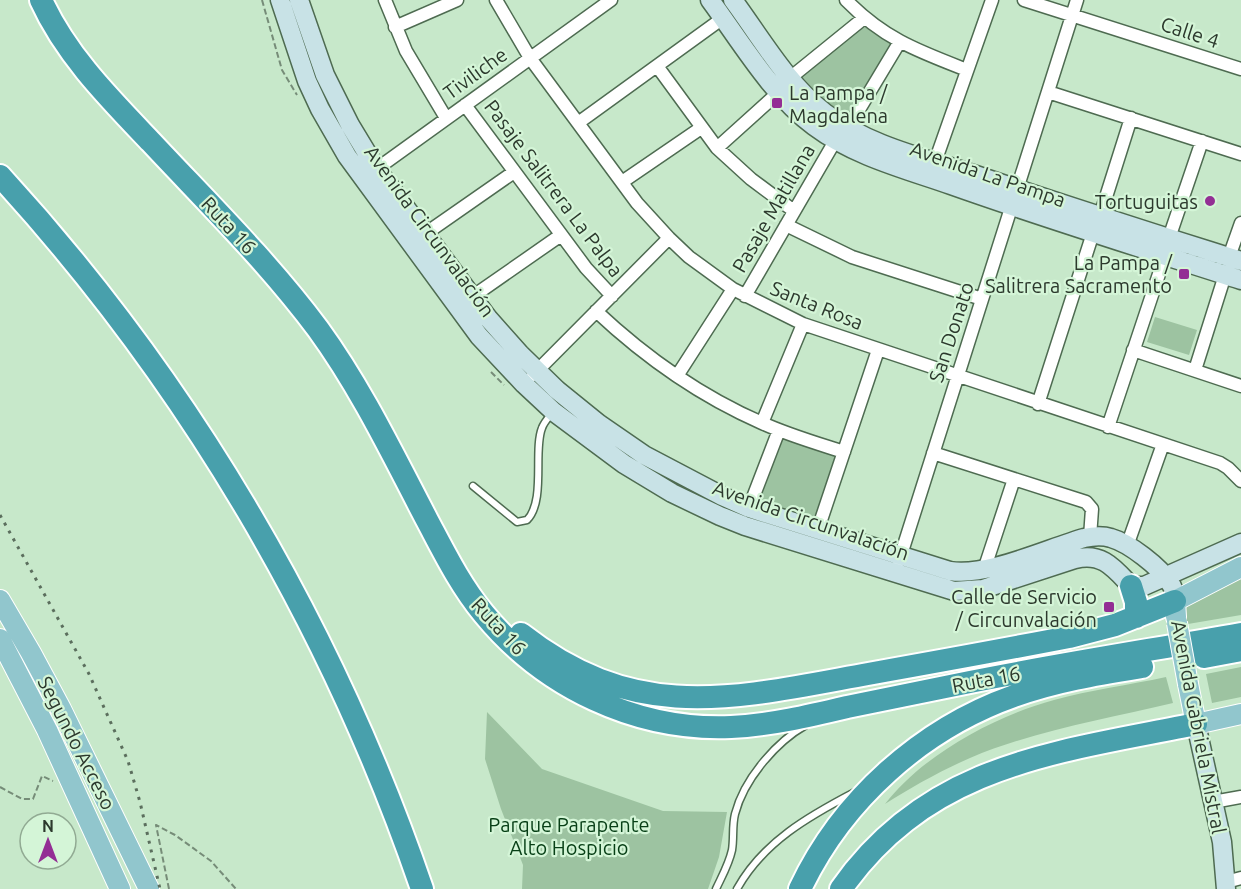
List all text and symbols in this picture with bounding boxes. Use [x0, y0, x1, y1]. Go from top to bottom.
street label: Calle 4 [1158, 12, 1222, 52]
street label: Tiviliche [439, 42, 511, 104]
place label: La Pampa / Magdalena [789, 81, 888, 127]
street label: Pasaje Salitrera La Palpa [480, 95, 628, 281]
marker: La Pampa / Magdalena [770, 96, 784, 110]
street label: Avenida La Pampa [907, 137, 1069, 211]
street label: Pasaje Matillana [727, 140, 819, 276]
street label: Avenida Circunvalación [360, 141, 500, 321]
place label: Tortuguitas [1095, 190, 1198, 213]
street label: Ruta 16 [197, 192, 261, 258]
marker: Tortuguitas [1203, 194, 1217, 208]
place label: La Pampa / Salitrera Sacramento [985, 251, 1173, 297]
marker: La Pampa / Salitrera Sacramento [1177, 267, 1191, 281]
street label: Santa Rosa [767, 276, 867, 334]
street label: San Donato [924, 279, 978, 385]
street label: Avenida Circunvalación [710, 476, 912, 564]
place label: Calle de Servicio / Circunvalación [951, 585, 1097, 631]
street label: Ruta 16 [467, 593, 531, 659]
marker: Calle de Servicio / Circunvalación [1102, 600, 1116, 614]
street label: Avenida Gabriela Mistral [1167, 618, 1231, 836]
street label: Ruta 16 [950, 661, 1022, 697]
street label: Segundo Acceso [33, 672, 121, 814]
north arrow [18, 811, 78, 871]
park label: Parque Parapente Alto Hospicio [488, 813, 650, 859]
text: N [42, 817, 54, 835]

